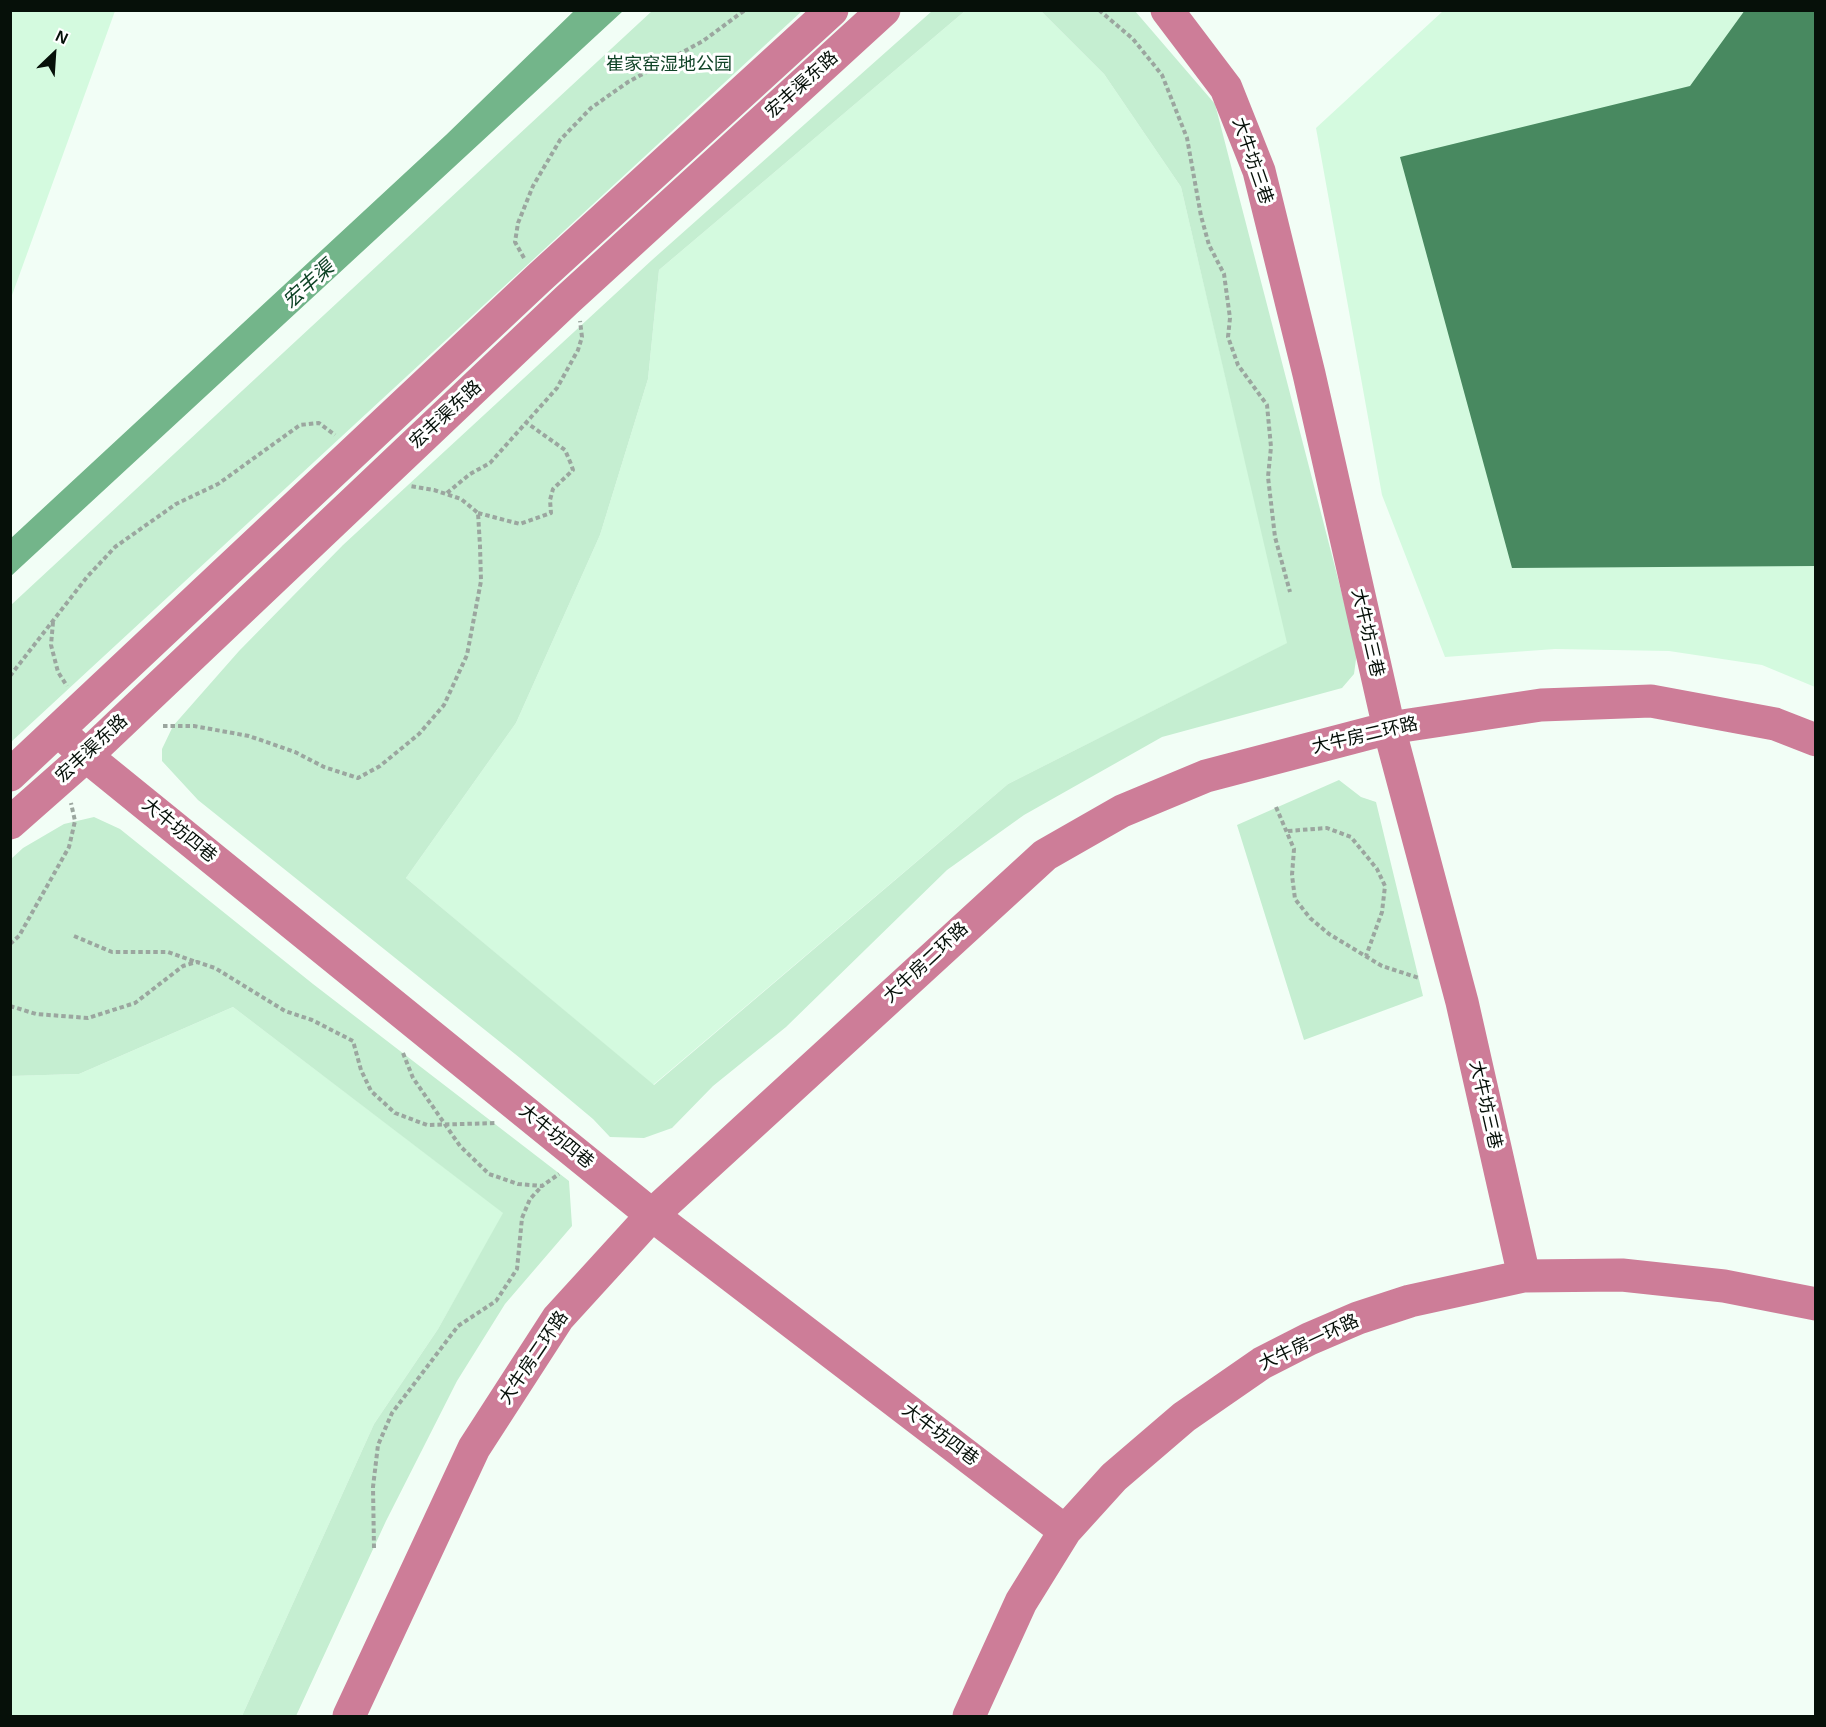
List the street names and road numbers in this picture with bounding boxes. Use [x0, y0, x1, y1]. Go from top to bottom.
street label: 宏丰渠东路 [761, 47, 843, 123]
street label: 大牛坊三巷 [1227, 115, 1277, 207]
street label: 宏丰渠东路 [406, 376, 486, 454]
street label: 大牛坊三巷 [1346, 587, 1388, 679]
street label: 宏丰渠东路 [52, 710, 132, 788]
street label: 大牛房二环路 [1310, 713, 1420, 759]
street label: 大牛坊四巷 [137, 794, 221, 868]
street label: 大牛房二环路 [879, 918, 973, 1008]
street label: 大牛坊三巷 [1464, 1059, 1506, 1151]
street label: 大牛坊四巷 [514, 1100, 598, 1174]
street label: 大牛房二环路 [495, 1307, 573, 1409]
street label: 大牛房一环路 [1255, 1310, 1363, 1376]
street label: 大牛坊四巷 [898, 1399, 982, 1471]

